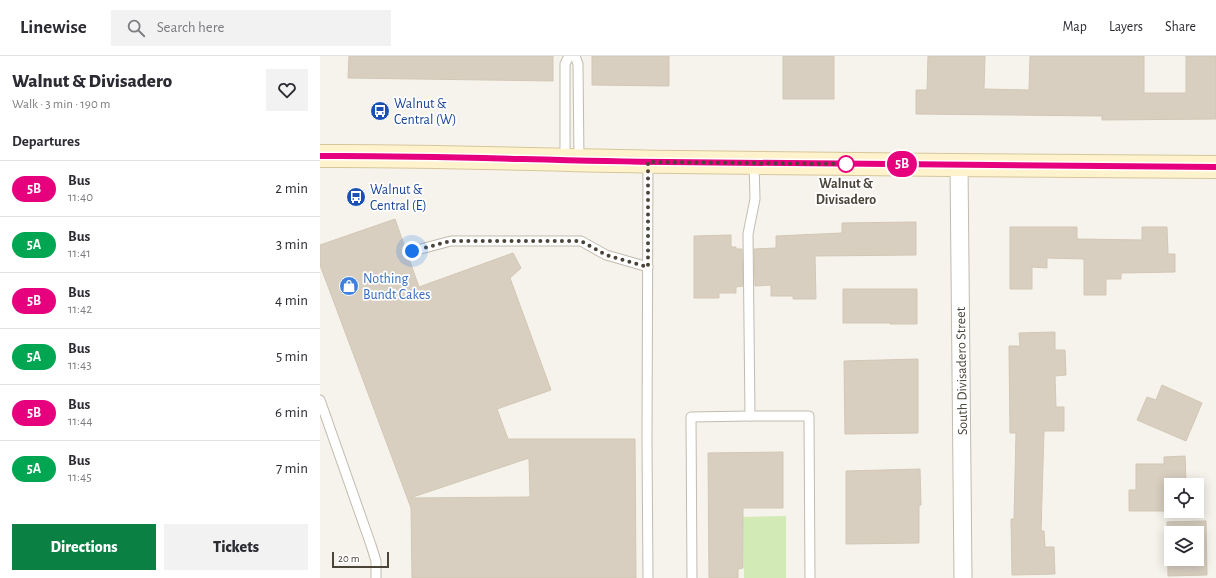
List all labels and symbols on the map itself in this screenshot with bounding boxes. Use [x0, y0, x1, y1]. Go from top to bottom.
place label: Walnut & Central (W) [394, 97, 457, 127]
bus stop icon: Walnut & Central (W) [369, 100, 391, 122]
line badge: 5B [884, 151, 920, 177]
marker: Walnut & Divisadero [837, 155, 855, 173]
place label: Walnut & Divisadero [816, 177, 876, 207]
place label: Walnut & Central (E) [370, 183, 427, 213]
bus stop icon: Walnut & Central (E) [345, 186, 367, 208]
your location [402, 241, 422, 261]
place label: Nothing Bundt Cakes [363, 272, 430, 302]
shop icon: Nothing Bundt Cakes [338, 275, 360, 297]
street label: South Divisadero Street [954, 306, 970, 435]
scale bar [332, 550, 389, 569]

